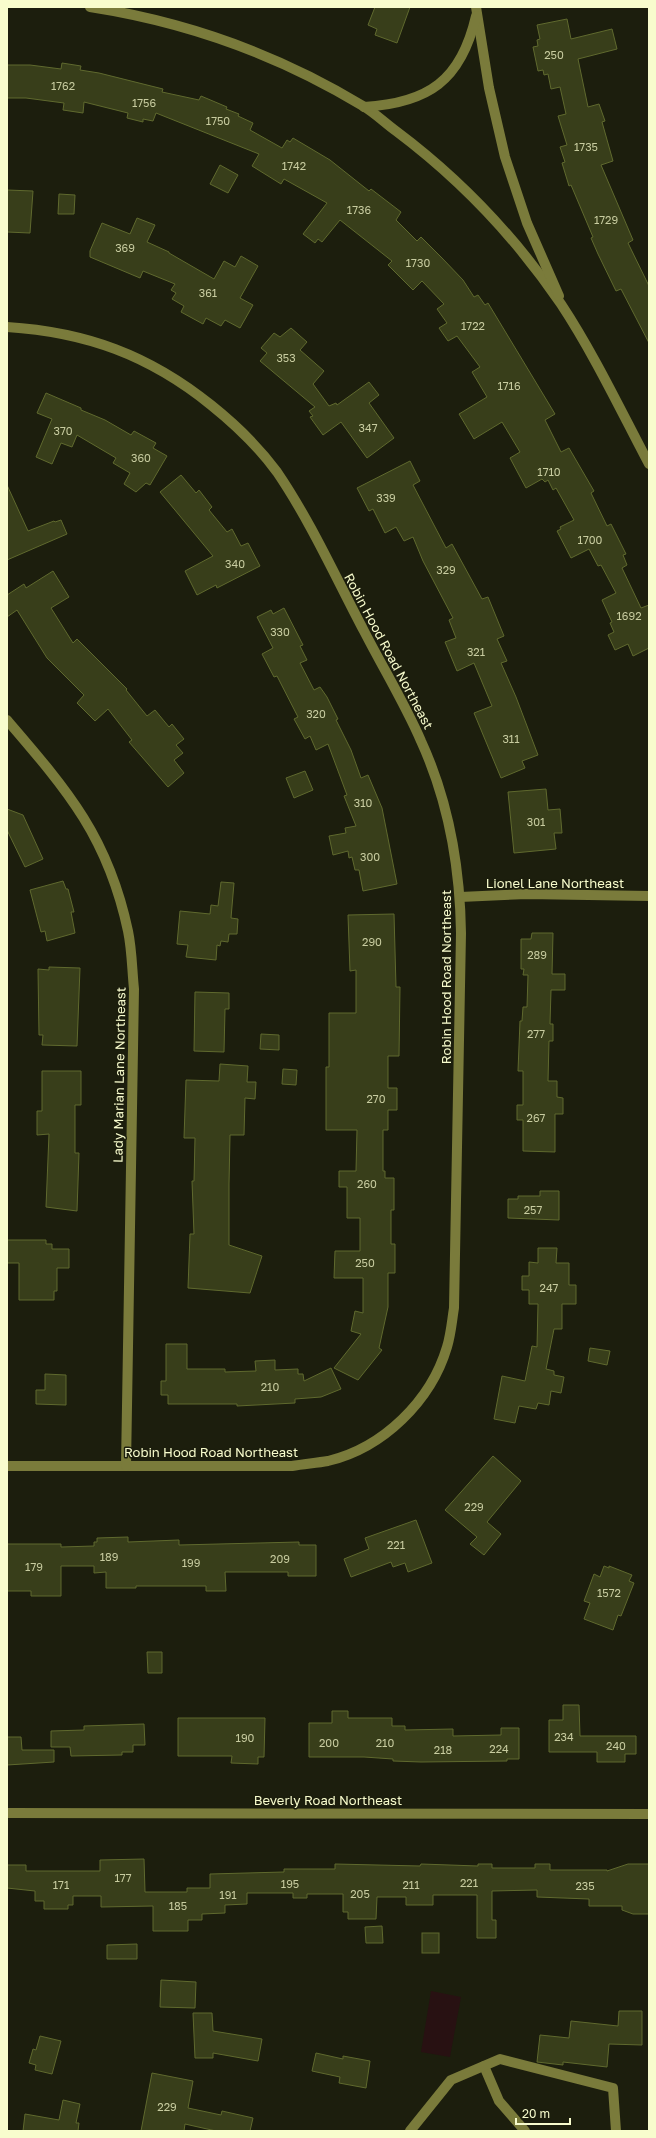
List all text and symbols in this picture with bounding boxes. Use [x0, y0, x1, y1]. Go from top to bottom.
house number: 250 [544, 48, 564, 61]
house number: 1762 [51, 79, 75, 92]
house number: 1756 [132, 96, 156, 109]
house number: 1750 [206, 114, 230, 127]
house number: 1735 [574, 140, 598, 153]
house number: 1742 [282, 159, 306, 172]
house number: 1736 [347, 203, 371, 216]
house number: 1729 [594, 213, 618, 226]
house number: 369 [115, 241, 135, 254]
house number: 1730 [406, 256, 430, 269]
house number: 361 [199, 286, 217, 299]
house number: 1722 [461, 319, 485, 332]
house number: 353 [276, 351, 296, 364]
house number: 1716 [497, 379, 521, 392]
house number: 347 [359, 421, 378, 434]
house number: 370 [53, 424, 73, 437]
house number: 360 [131, 451, 151, 464]
house number: 1710 [537, 465, 561, 478]
house number: 339 [376, 491, 396, 504]
house number: 1700 [578, 533, 603, 546]
house number: 340 [225, 557, 245, 570]
house number: 329 [436, 563, 456, 576]
street label: Robin Hood Road Northeast [341, 570, 437, 732]
house number: 1692 [616, 609, 642, 622]
house number: 330 [270, 625, 290, 638]
house number: 321 [467, 645, 485, 658]
house number: 320 [306, 707, 326, 720]
house number: 311 [502, 732, 520, 745]
house number: 310 [354, 796, 372, 809]
house number: 301 [527, 815, 545, 828]
house number: 300 [360, 850, 380, 863]
street label: Lionel Lane Northeast [486, 875, 624, 891]
street label: Robin Hood Road Northeast [438, 890, 454, 1064]
house number: 290 [362, 935, 382, 948]
house number: 289 [527, 948, 547, 961]
street label: Lady Marian Lane Northeast [109, 987, 129, 1163]
house number: 277 [527, 1027, 545, 1040]
house number: 270 [366, 1092, 386, 1105]
house number: 267 [527, 1111, 546, 1124]
house number: 260 [357, 1177, 377, 1190]
house number: 257 [524, 1203, 542, 1216]
house number: 250 [355, 1256, 375, 1269]
house number: 247 [540, 1281, 559, 1294]
house number: 210 [261, 1380, 279, 1393]
street label: Robin Hood Road Northeast [124, 1444, 298, 1460]
house number: 229 [464, 1500, 484, 1513]
house number: 221 [387, 1538, 405, 1551]
house number: 189 [100, 1550, 118, 1563]
house number: 209 [270, 1552, 290, 1565]
house number: 199 [182, 1556, 200, 1569]
house number: 179 [25, 1560, 43, 1573]
house number: 1572 [597, 1586, 621, 1599]
house number: 234 [554, 1730, 574, 1743]
house number: 190 [236, 1731, 255, 1744]
house number: 200 [319, 1736, 339, 1749]
house number: 210 [376, 1736, 394, 1749]
house number: 240 [606, 1739, 626, 1752]
house number: 224 [489, 1742, 509, 1755]
house number: 218 [434, 1743, 452, 1756]
street label: Beverly Road Northeast [254, 1792, 402, 1808]
house number: 177 [115, 1871, 132, 1884]
house number: 221 [460, 1876, 478, 1889]
house number: 195 [281, 1877, 299, 1890]
house number: 171 [53, 1878, 69, 1891]
house number: 211 [402, 1878, 420, 1891]
house number: 235 [575, 1879, 595, 1892]
house number: 205 [350, 1887, 370, 1900]
house number: 191 [219, 1888, 237, 1901]
house number: 185 [169, 1899, 187, 1912]
house number: 229 [157, 2100, 177, 2113]
scale bar [516, 2100, 570, 2126]
text: 20 m [522, 2106, 550, 2121]

